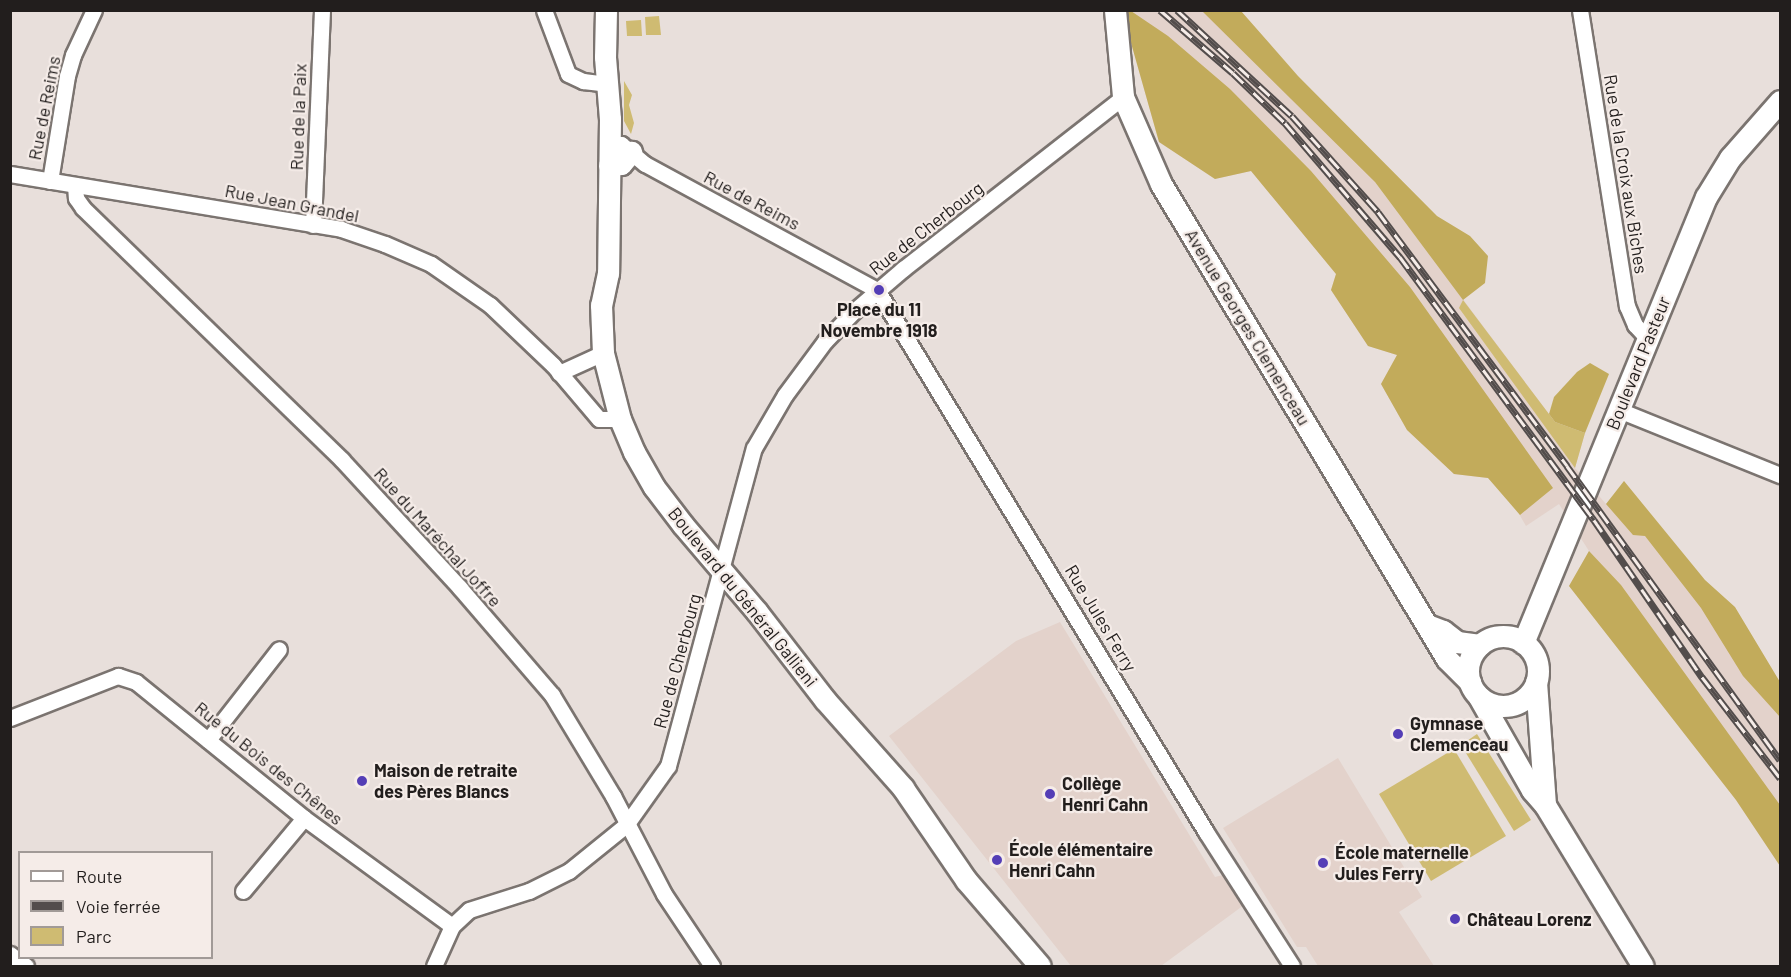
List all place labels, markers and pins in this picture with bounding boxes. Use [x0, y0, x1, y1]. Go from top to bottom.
marker: Place du 11 Novembre 1918 [872, 283, 886, 297]
place label: Place du 11 Novembre 1918 [820, 299, 938, 342]
place label: Gymnase Clemenceau [1410, 713, 1508, 756]
marker: Gymnase Clemenceau [1391, 727, 1405, 741]
place label: Maison de retraite des Pères Blancs [374, 760, 518, 802]
place label: Collège Henri Cahn [1062, 773, 1148, 816]
marker: Maison de retraite des Pères Blancs [355, 774, 369, 788]
marker: Collège Henri Cahn [1043, 787, 1057, 801]
place label: École élémentaire Henri Cahn [1009, 839, 1153, 882]
place label: École maternelle Jules Ferry [1335, 842, 1469, 884]
marker: École élémentaire Henri Cahn [990, 853, 1004, 867]
marker: École maternelle Jules Ferry [1316, 856, 1330, 870]
place label: Château Lorenz [1467, 908, 1592, 930]
marker: Château Lorenz [1448, 912, 1462, 926]

